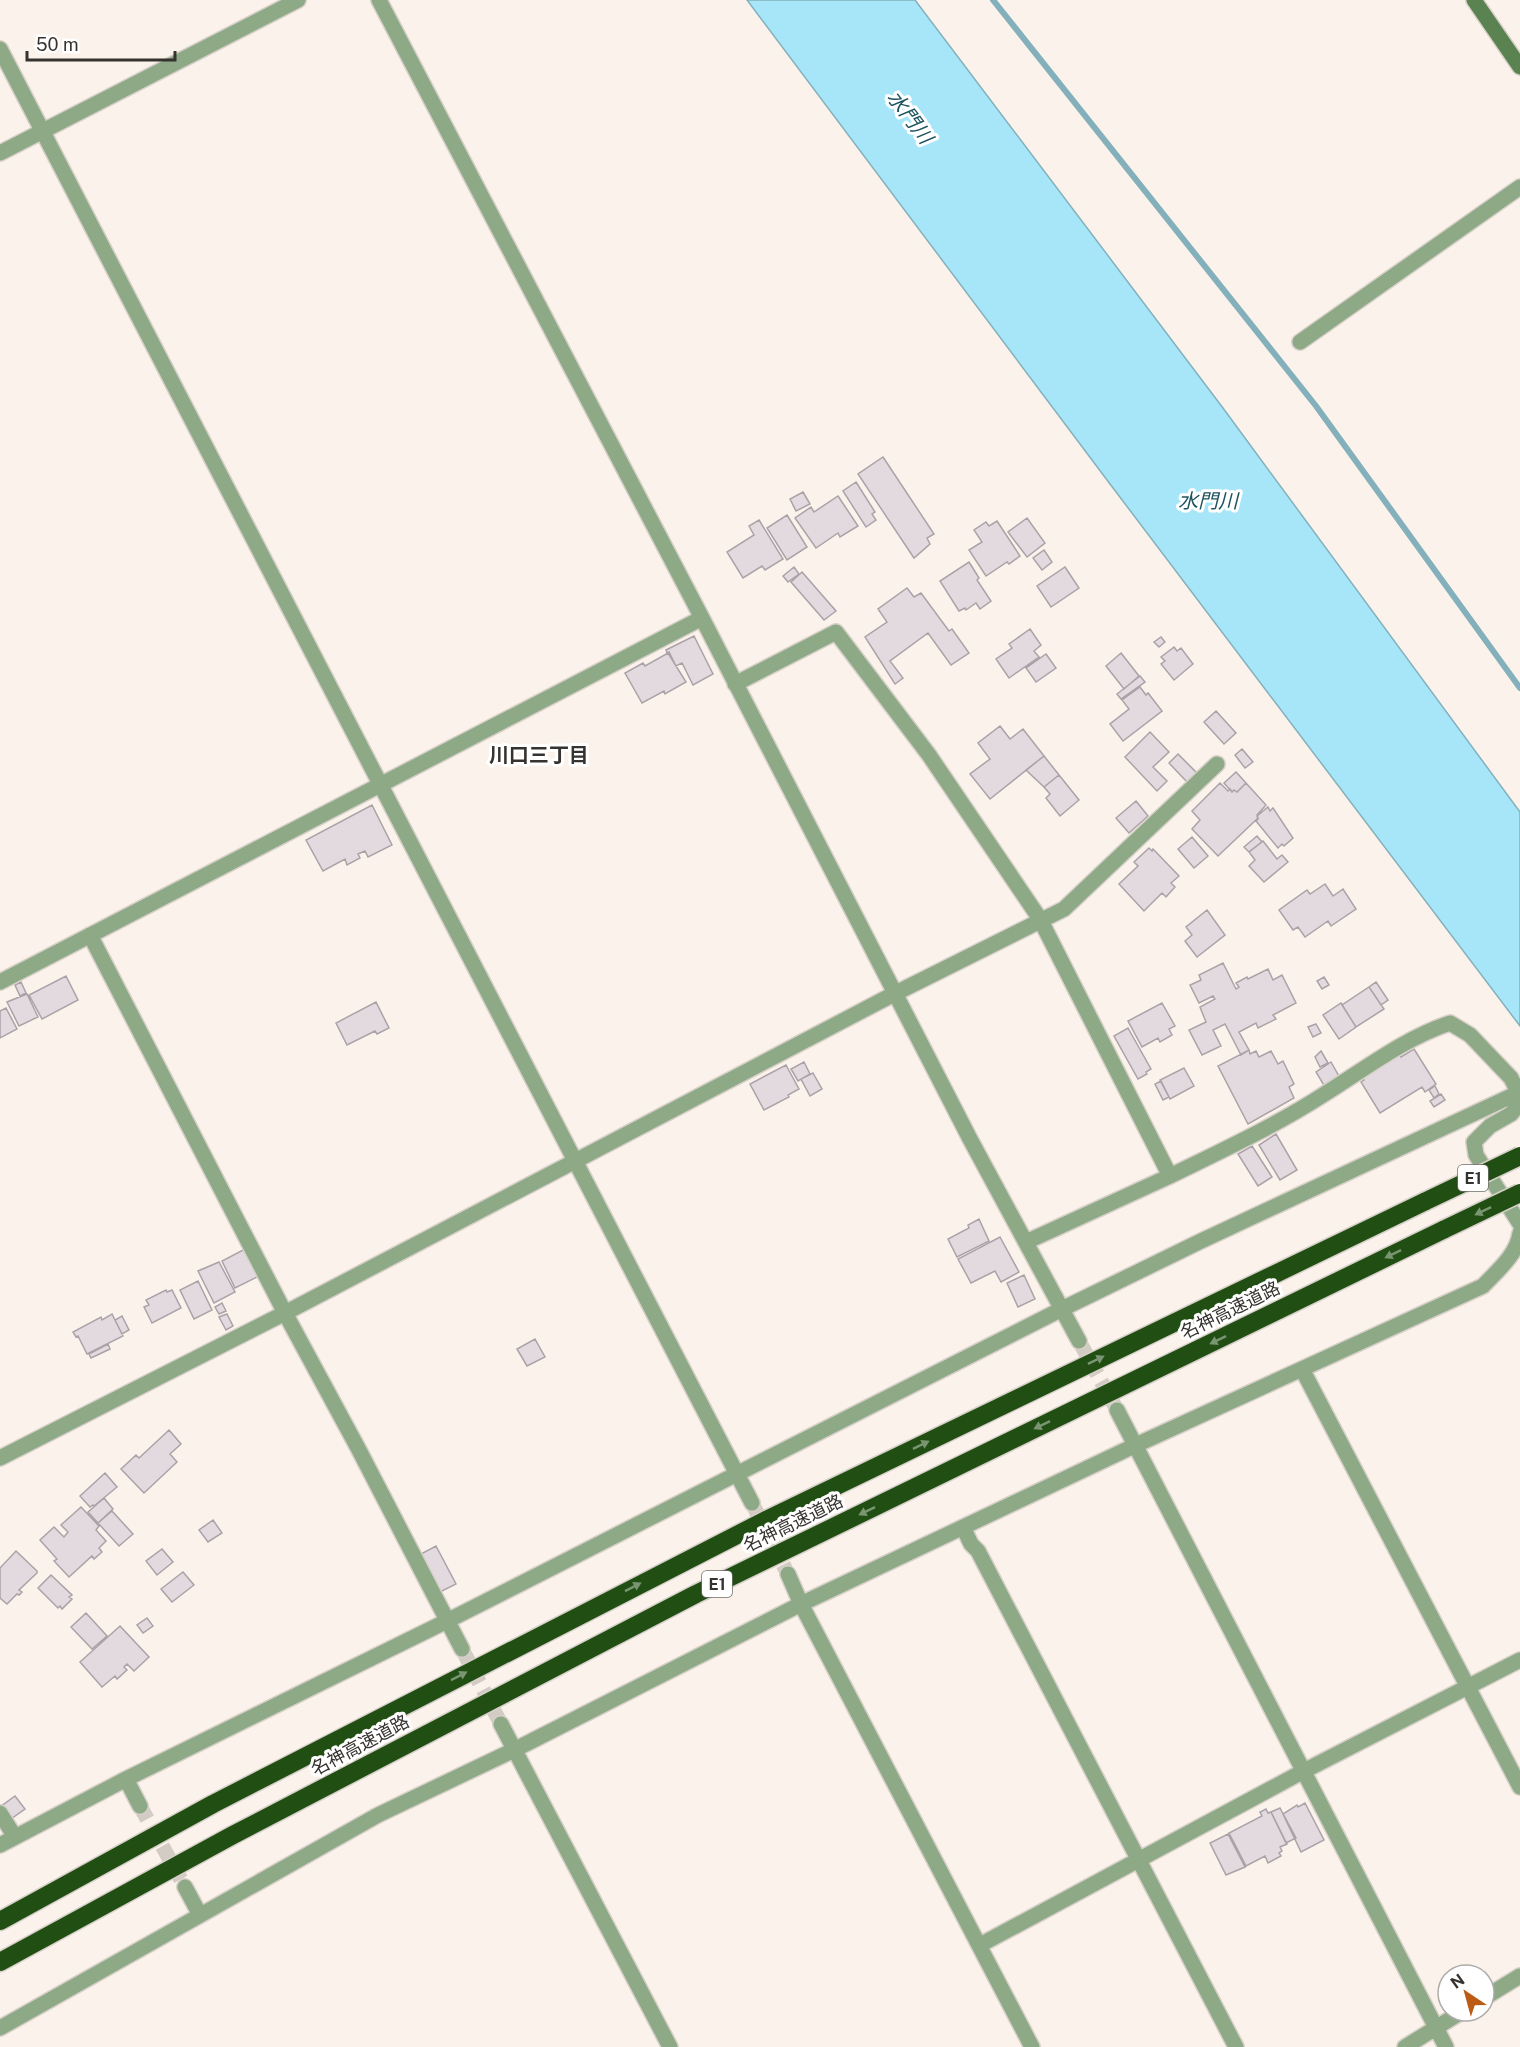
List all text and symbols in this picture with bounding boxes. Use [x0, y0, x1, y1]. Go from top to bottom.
scale bar [27, 24, 176, 62]
text: 50 m [36, 34, 79, 55]
water label: 水門川 [882, 86, 939, 150]
water label: 水門川 [1178, 489, 1240, 513]
district label: 川口三丁目 [489, 743, 589, 767]
road number: E1 [1458, 1165, 1488, 1191]
one-way arrow [1474, 1206, 1491, 1215]
one-way arrow [1384, 1250, 1401, 1259]
street label: 名神高速道路 [1177, 1277, 1283, 1343]
one-way arrow [1209, 1335, 1226, 1344]
one-way arrow [1088, 1356, 1105, 1365]
one-way arrow [1034, 1421, 1051, 1430]
one-way arrow [912, 1440, 929, 1449]
street label: 名神高速道路 [740, 1490, 846, 1556]
one-way arrow [858, 1505, 876, 1515]
road number: E1 [702, 1571, 732, 1597]
one-way arrow [624, 1583, 642, 1593]
one-way arrow [451, 1671, 468, 1681]
street label: 名神高速道路 [307, 1710, 413, 1780]
north arrow [1436, 1963, 1496, 2023]
text: N [1447, 1970, 1468, 1993]

